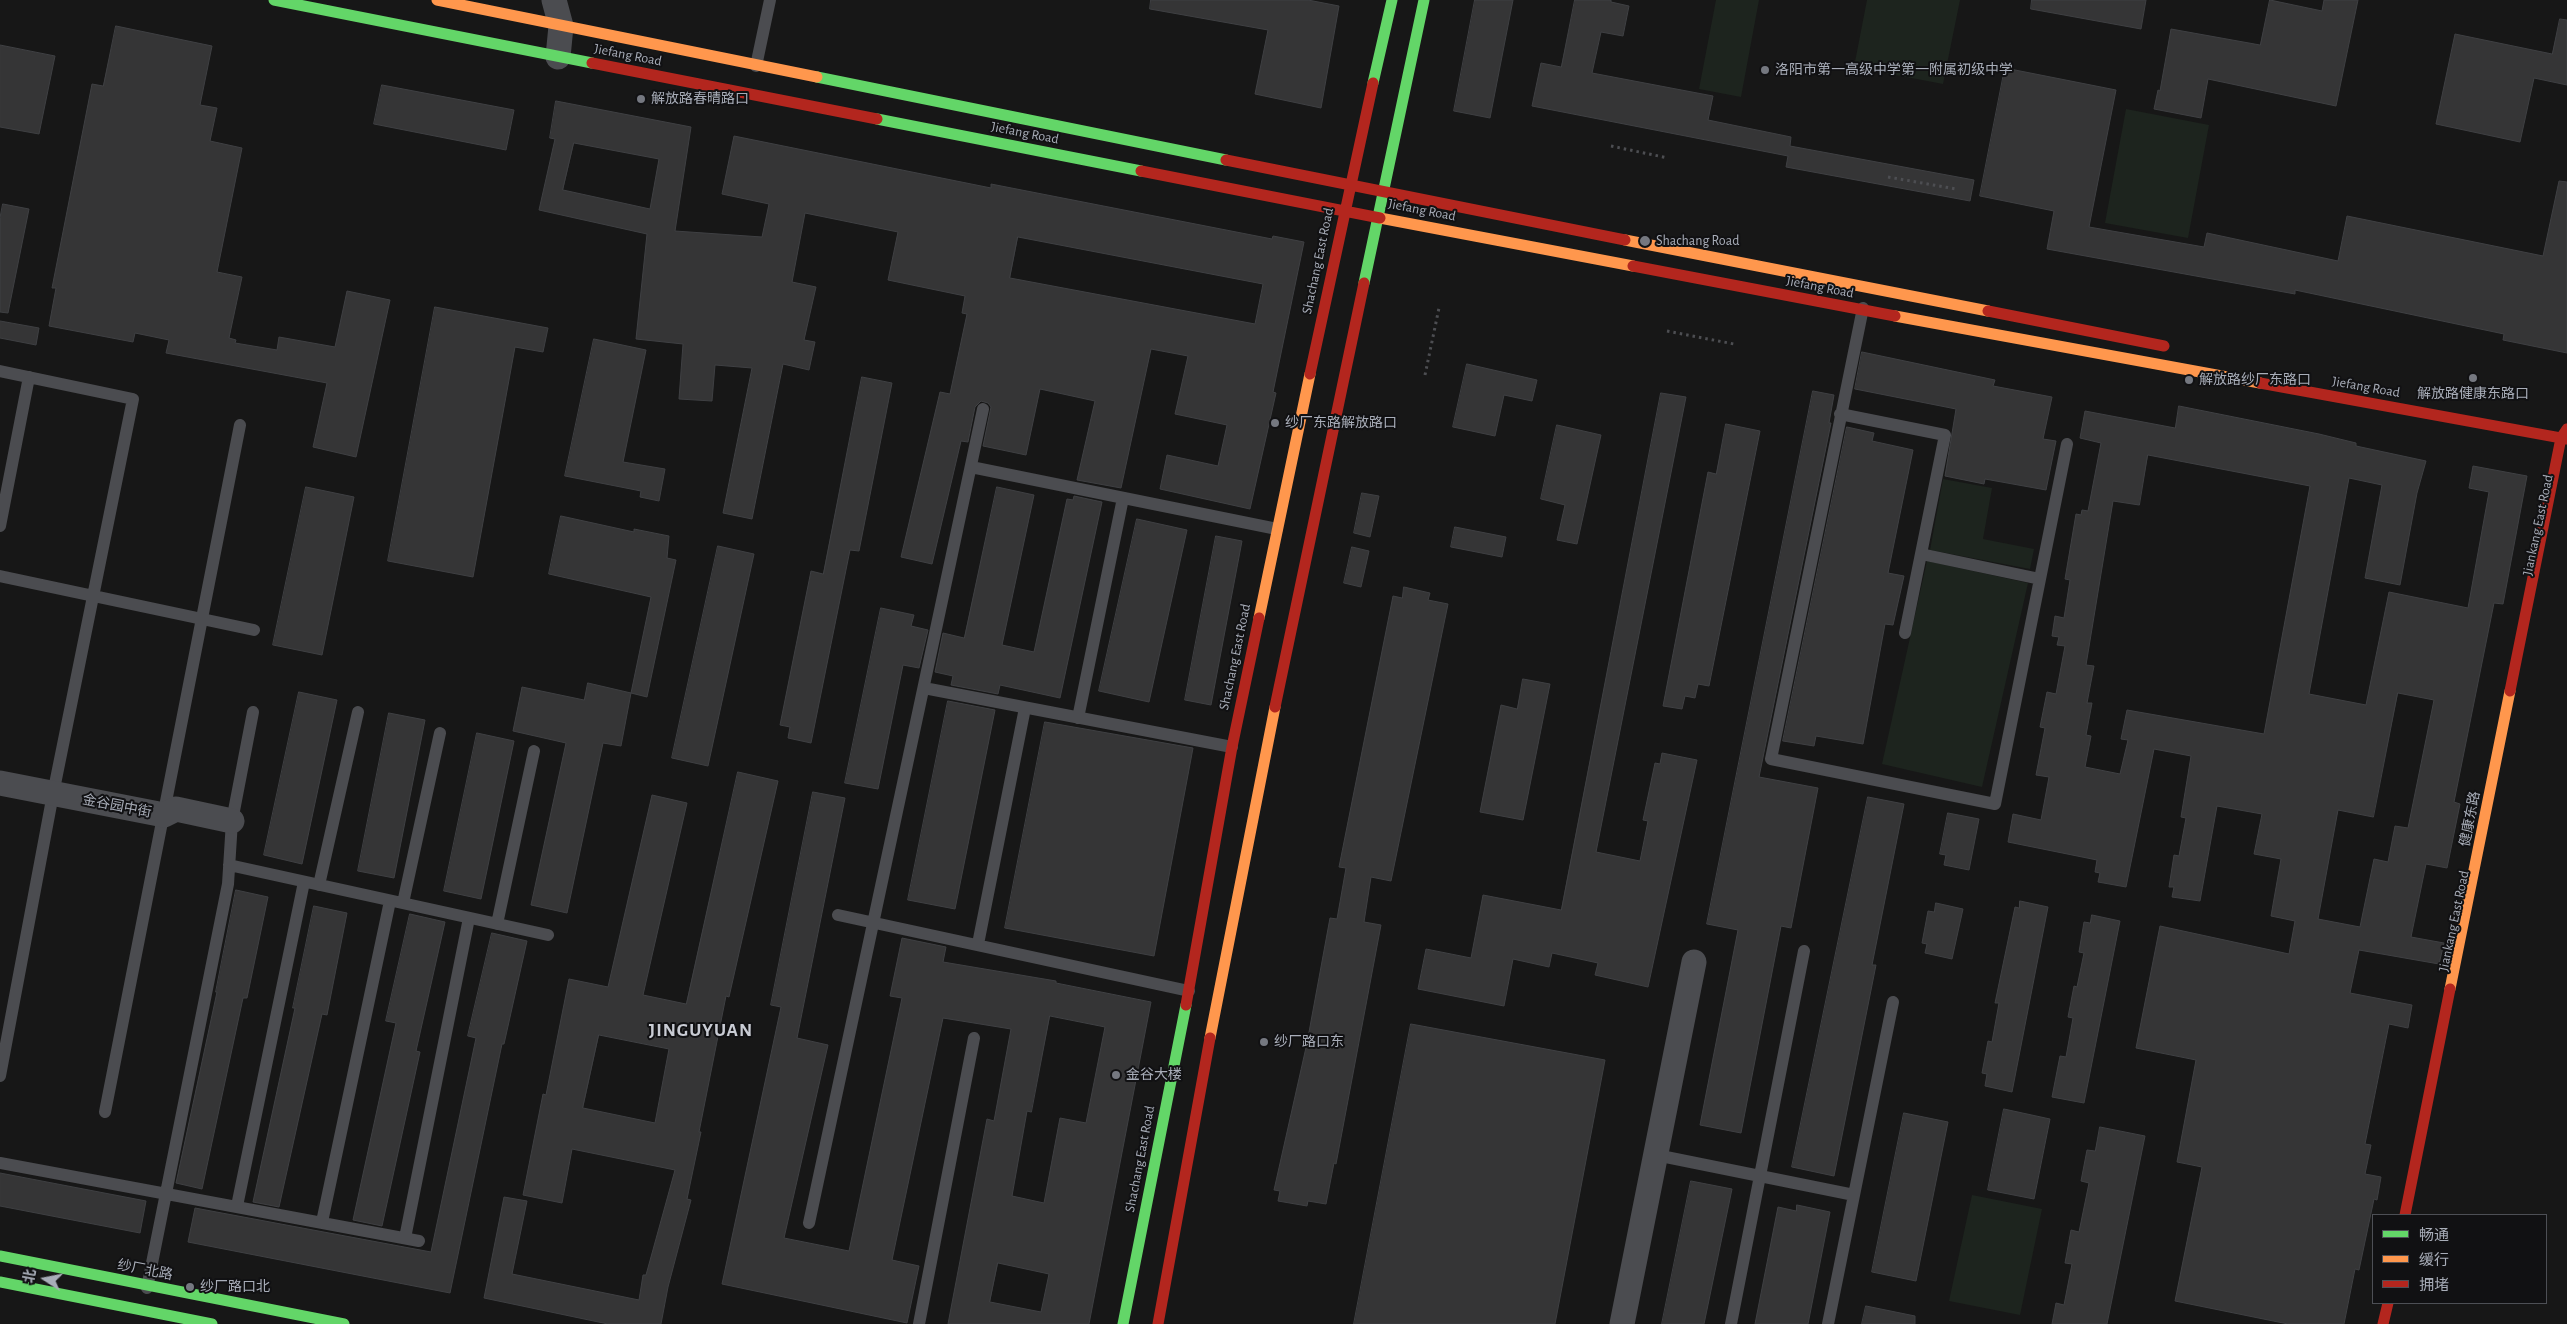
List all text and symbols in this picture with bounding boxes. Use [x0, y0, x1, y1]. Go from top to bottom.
street label: Jiefang Road [593, 40, 663, 70]
place label: 洛阳市第一高级中学第一附属初级中学 [1775, 62, 2013, 78]
marker: 洛阳市第一高级中学第一附属初级中学 [1759, 64, 1771, 76]
place label: 解放路春晴路口 [651, 91, 749, 107]
marker: 解放路春晴路口 [635, 93, 647, 105]
street label: Jiefang Road [990, 118, 1060, 148]
street label: Jiefang Road [1387, 195, 1457, 225]
street label: Shachang East Road [1299, 206, 1337, 316]
place label: Shachang Road [1656, 233, 1739, 249]
marker: Shachang Road [1638, 234, 1652, 248]
street label: Jiefang Road [1785, 272, 1855, 302]
place label: 解放路纱厂东路口 [2199, 372, 2311, 388]
marker: 解放路健康东路口 [2467, 372, 2479, 384]
street label: Jiefang Road [2331, 373, 2401, 401]
marker: 解放路纱厂东路口 [2183, 374, 2195, 386]
place label: 解放路健康东路口 [2417, 386, 2529, 402]
place label: 纱厂东路解放路口 [1285, 415, 1397, 431]
marker: 纱厂东路解放路口 [1269, 417, 1281, 429]
street label: Jiankang East Road [2519, 473, 2557, 577]
street label: Shachang East Road [1216, 602, 1254, 712]
street label: 健康东路 [2456, 790, 2484, 848]
street label: 金谷园中街 [81, 791, 153, 821]
street label: Jiankang East Road [2435, 869, 2473, 973]
district label: JINGUYUAN [648, 1019, 754, 1041]
place label: 纱厂路口东 [1274, 1034, 1344, 1050]
marker: 纱厂路口东 [1258, 1036, 1270, 1048]
place label: 金谷大楼 [1126, 1067, 1182, 1083]
marker: 金谷大楼 [1110, 1069, 1122, 1081]
street label: Shachang East Road [1121, 1104, 1159, 1214]
legend [2372, 1214, 2547, 1304]
text: 畅通 [2419, 1228, 2449, 1243]
text: 缓行 [2419, 1253, 2449, 1268]
north arrow [20, 1254, 70, 1304]
street label: 纱厂北路 [116, 1256, 174, 1284]
text: 北 [22, 1268, 38, 1284]
text: 拥堵 [2419, 1278, 2449, 1293]
place label: 纱厂路口北 [200, 1279, 270, 1295]
marker: 纱厂路口北 [184, 1281, 196, 1293]

